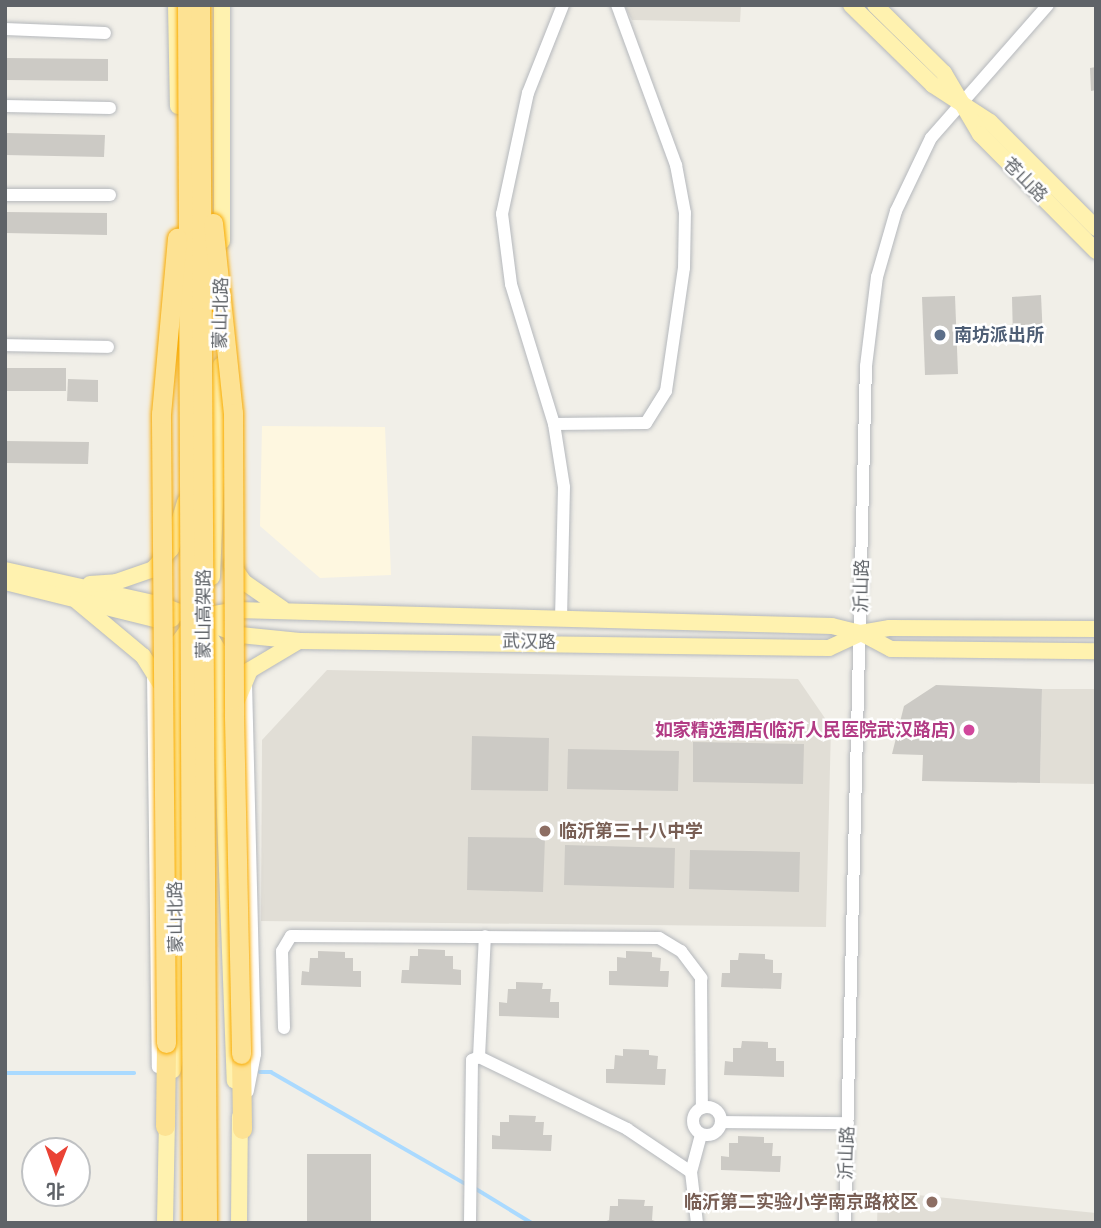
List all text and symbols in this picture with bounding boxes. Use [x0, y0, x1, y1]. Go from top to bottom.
street label: 苍山路 [998, 153, 1052, 207]
street label: 蒙山北路 [210, 277, 232, 349]
place label: 南坊派出所 [954, 324, 1044, 346]
marker: 南坊派出所 [932, 327, 948, 343]
street label: 沂山路 [851, 559, 873, 613]
street label: 蒙山高架路 [193, 569, 215, 659]
street label: 武汉路 [502, 631, 556, 653]
place label: 如家精选酒店(临沂人民医院武汉路店) [655, 719, 955, 741]
marker: 如家精选酒店(临沂人民医院武汉路店) [961, 722, 977, 738]
place label: 临沂第三十八中学 [559, 820, 703, 842]
marker: 临沂第三十八中学 [537, 823, 553, 839]
street label: 蒙山北路 [165, 881, 187, 953]
street label: 沂山路 [835, 1126, 859, 1180]
north arrow [21, 1137, 91, 1207]
text: 北 [46, 1179, 65, 1203]
place label: 临沂第二实验小学南京路校区 [684, 1191, 918, 1213]
marker: 临沂第二实验小学南京路校区 [924, 1194, 940, 1210]

